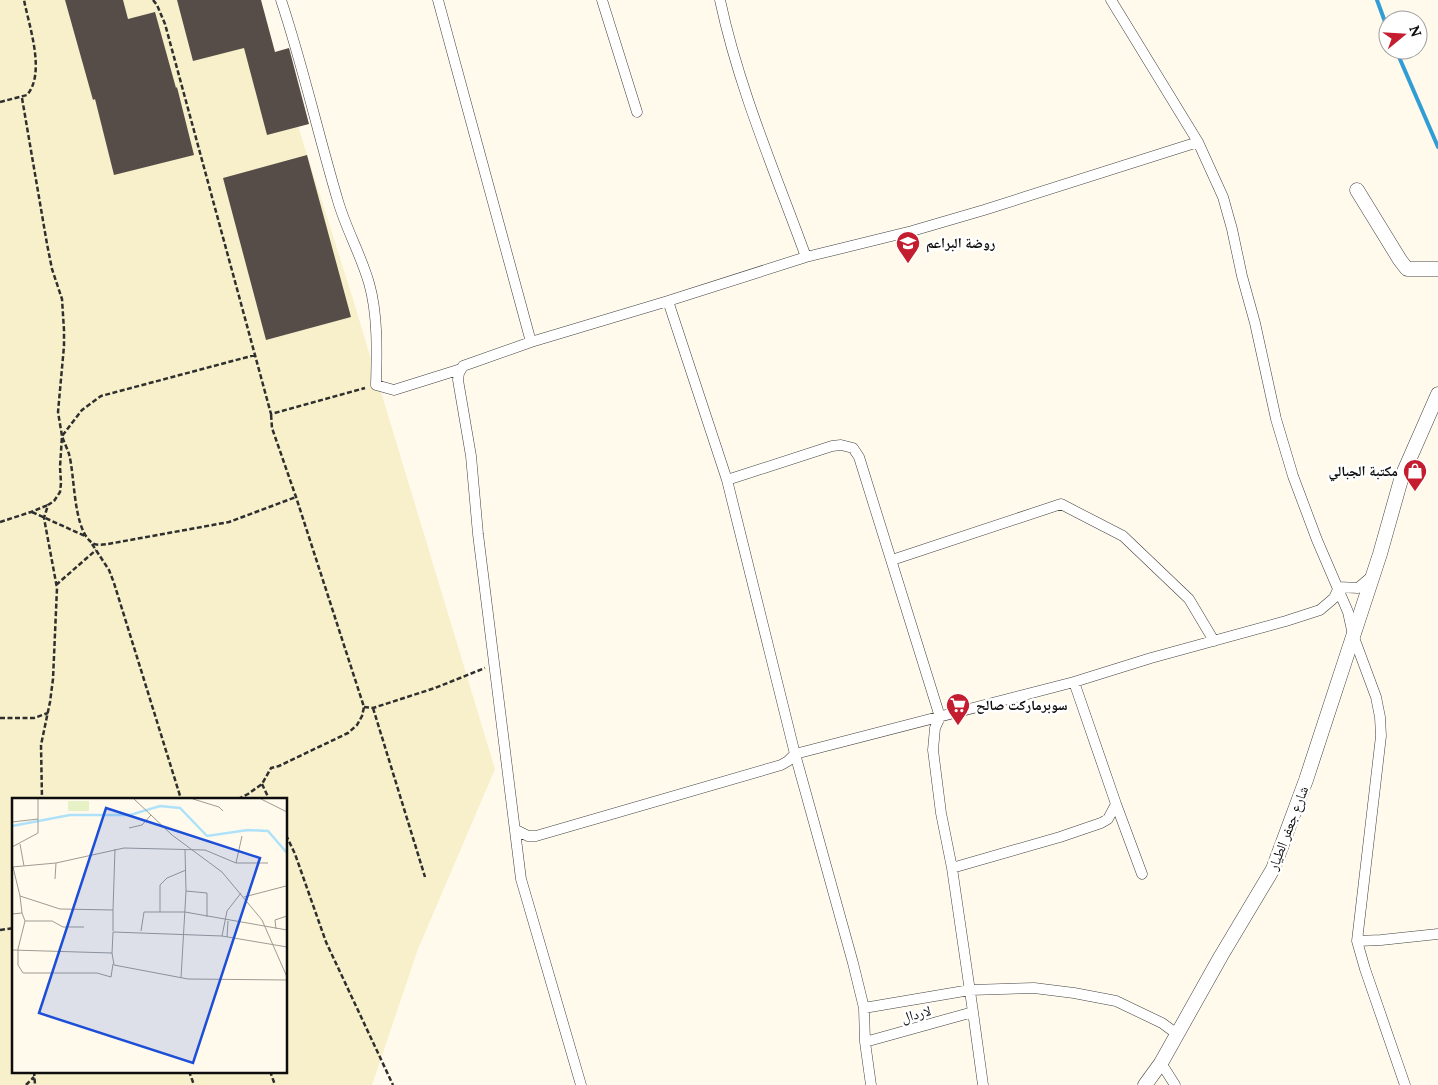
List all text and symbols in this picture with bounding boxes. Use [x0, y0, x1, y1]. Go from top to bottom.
north arrow [1378, 10, 1428, 60]
text: N [1405, 23, 1426, 39]
school or university icon: روضة البراعم [895, 230, 921, 264]
place label: روضة البراعم [926, 234, 995, 253]
shop icon: مكتبة الجبالي [1402, 458, 1428, 492]
place label: مكتبة الجبالي [1328, 462, 1398, 482]
supermarket icon: سوبرماركت صالح [945, 692, 971, 726]
place label: سوبرماركت صالح [976, 696, 1068, 714]
street label: شارع جعفر الطيار [1263, 783, 1313, 874]
inset map [12, 798, 288, 1072]
street label: لاردال [899, 1001, 933, 1027]

